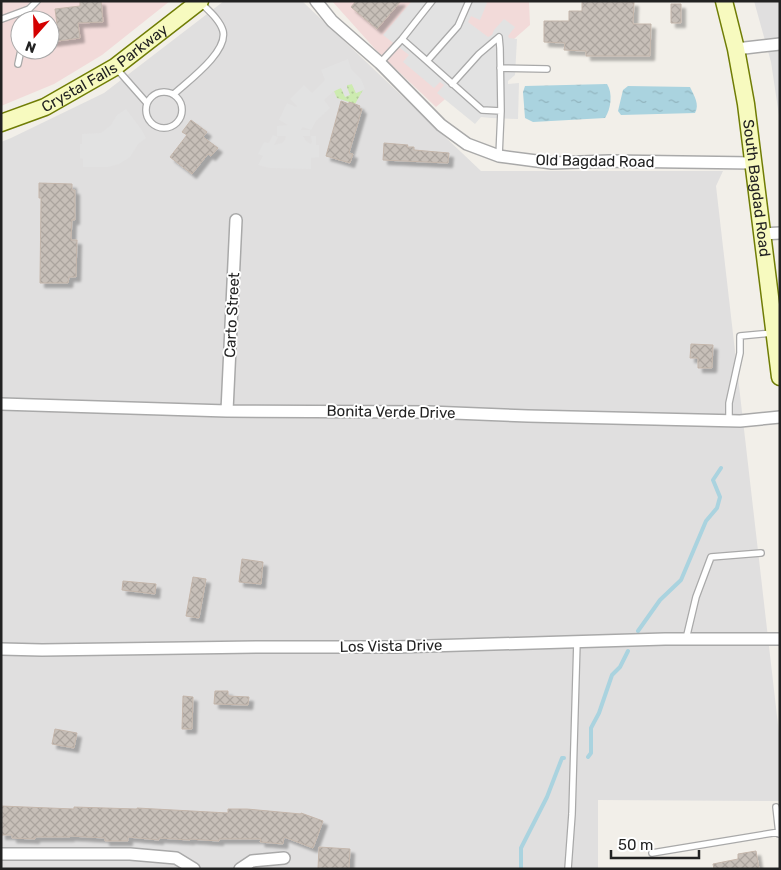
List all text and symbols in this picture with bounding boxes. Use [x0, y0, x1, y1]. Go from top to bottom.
north arrow [10, 10, 60, 60]
street label: Crystal Falls Parkway [38, 20, 171, 116]
text: N [23, 37, 38, 56]
street label: South Bagdad Road [739, 118, 774, 258]
street label: Old Bagdad Road [535, 151, 655, 171]
street label: Carto Street [221, 272, 243, 358]
street label: Bonita Verde Drive [326, 402, 456, 422]
street label: Los Vista Drive [339, 636, 443, 656]
scale bar [611, 828, 698, 860]
text: 50 m [618, 836, 653, 854]

